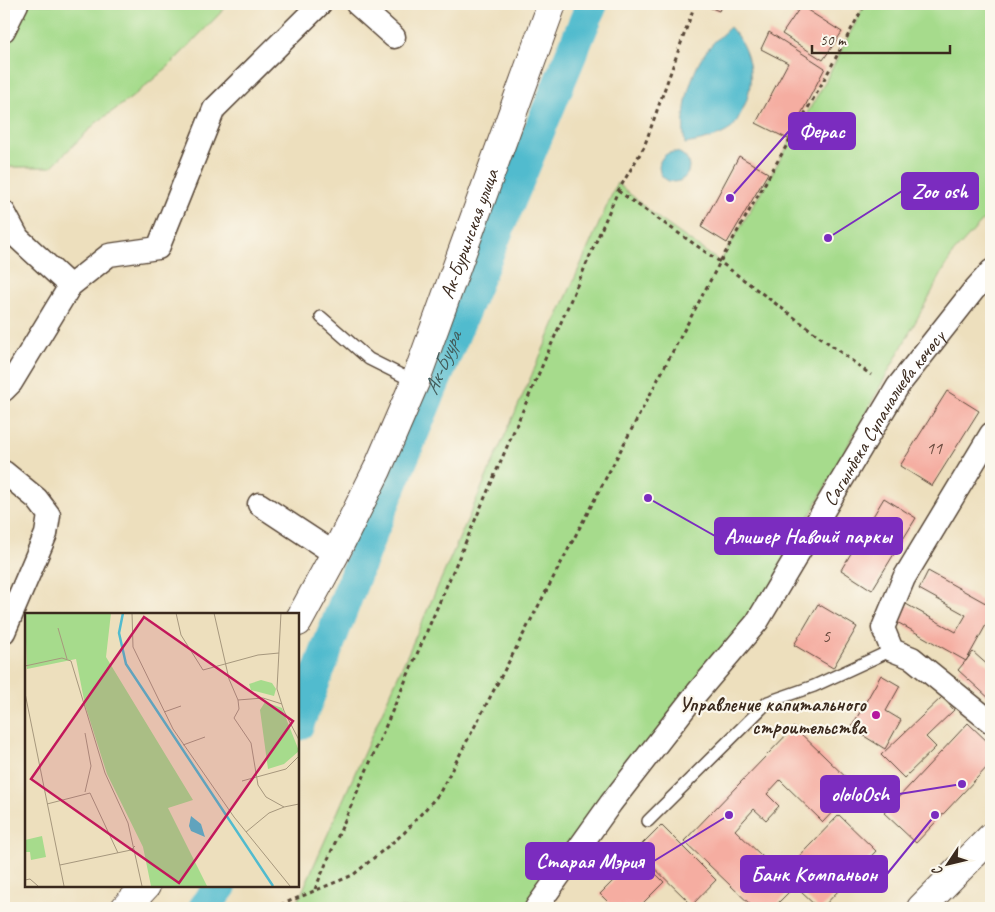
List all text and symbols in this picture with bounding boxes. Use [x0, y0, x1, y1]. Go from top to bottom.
scale bar [812, 22, 950, 54]
text: 50 m [820, 31, 847, 50]
callout: Ферас [789, 113, 855, 149]
text: Ферас [799, 118, 846, 144]
street label: Ак-Буринская улица [434, 164, 504, 302]
callout: Zoo osh [902, 173, 978, 209]
text: Zoo osh [912, 178, 969, 204]
street label: Сагынбека Супаналиева көчөсү [817, 323, 951, 510]
water label: Ак-Буура [418, 325, 468, 398]
house number: 11 [926, 437, 943, 459]
callout: Алишер Навоий паркы [715, 518, 902, 554]
text: Алишер Навоий паркы [724, 523, 894, 549]
inset map [25, 613, 299, 887]
house number: 5 [822, 625, 831, 647]
place label: Управление капитального строительства [679, 692, 868, 740]
marker: Управление капитального строительства [870, 709, 882, 721]
callout: ololoOsh [821, 776, 899, 812]
text: ololoOsh [831, 781, 890, 807]
north arrow [922, 840, 972, 890]
callout: Старая Мэрия [526, 843, 654, 879]
text: Старая Мэрия [536, 848, 646, 874]
callout: Банк Компаньон [741, 856, 887, 892]
text: Банк Компаньон [751, 861, 879, 887]
text: С [928, 862, 947, 879]

